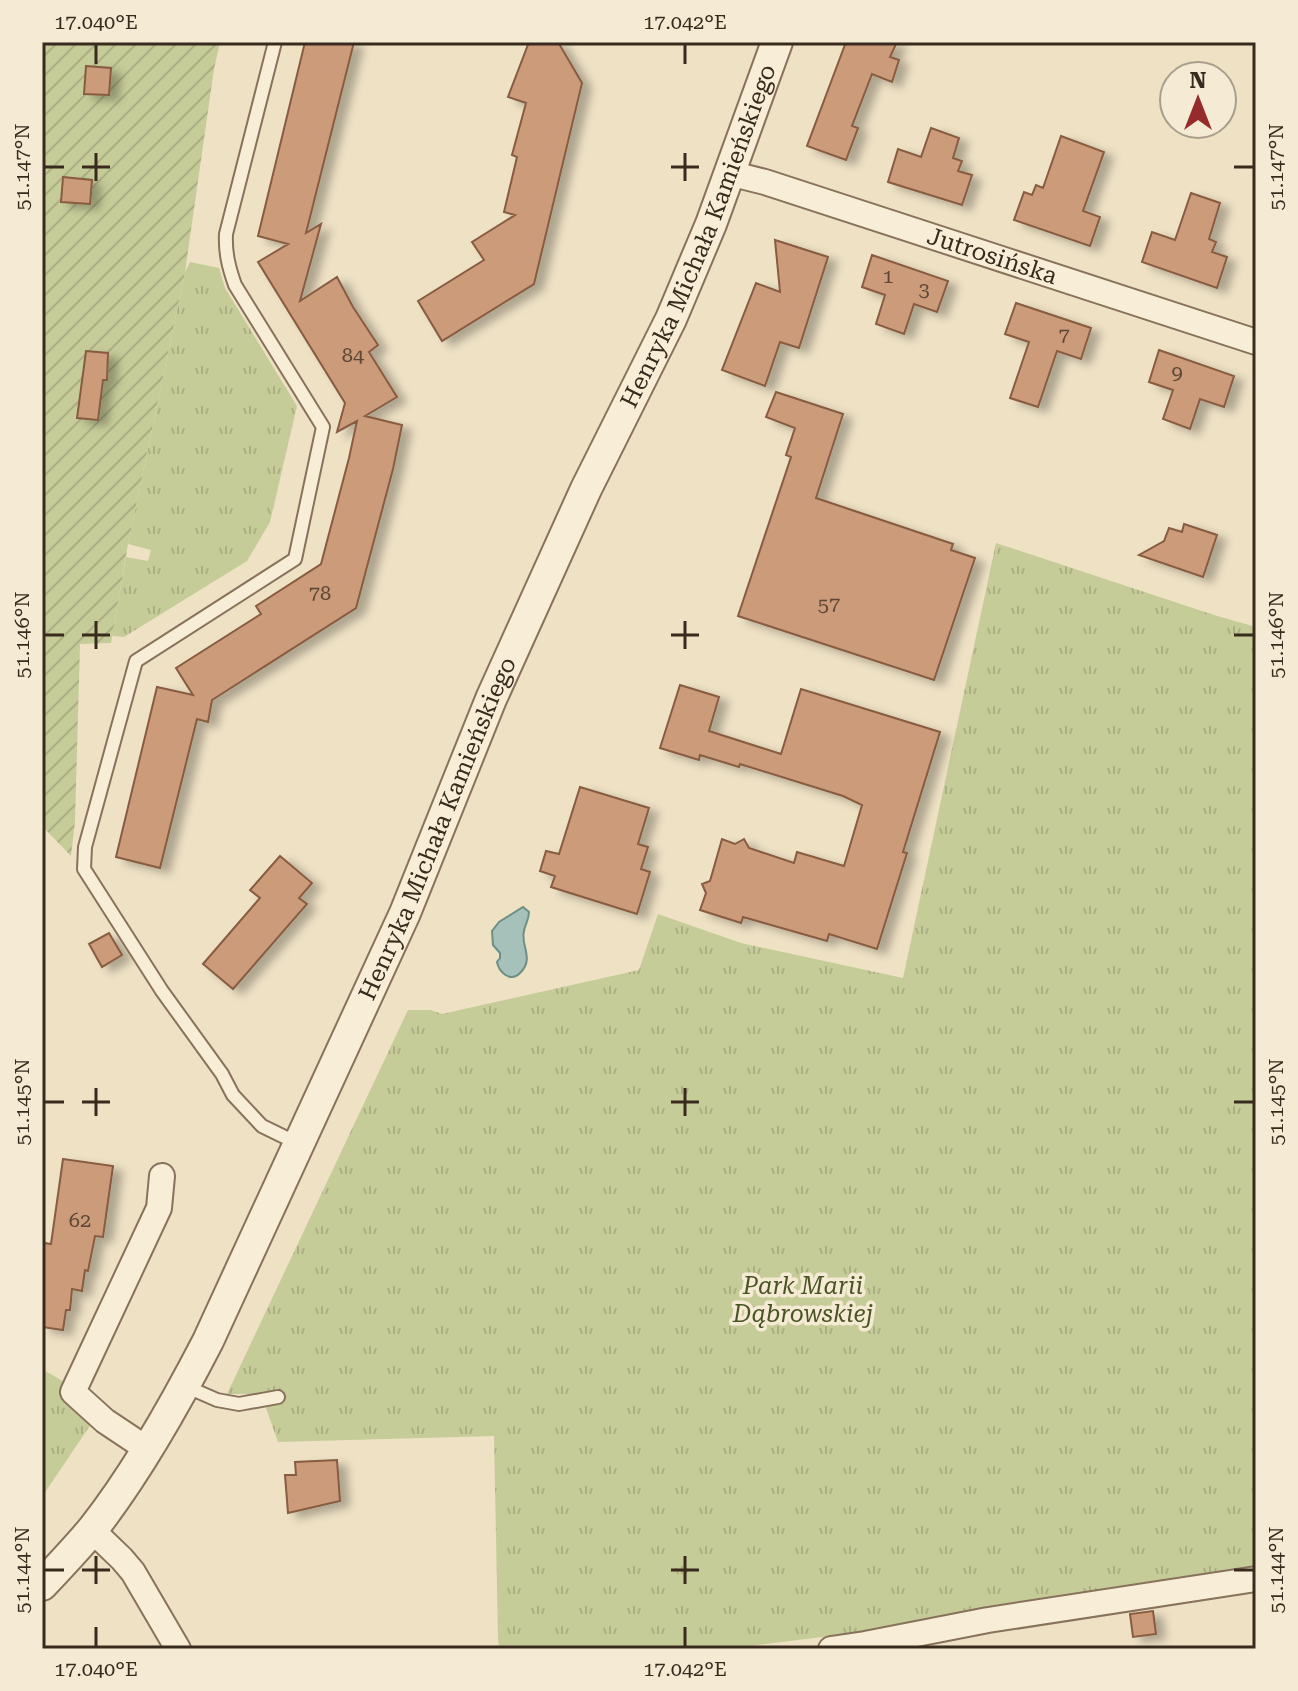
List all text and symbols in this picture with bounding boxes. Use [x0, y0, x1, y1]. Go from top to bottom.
text: 17.040°E [54, 10, 138, 34]
text: 17.042°E [643, 10, 727, 34]
north arrow [1158, 60, 1238, 140]
street label: Henryka Michała Kamieńskiego [615, 61, 782, 412]
text: N [1190, 68, 1207, 93]
text: 51.147°N [10, 124, 34, 210]
text: 51.147°N [1264, 124, 1288, 210]
street label: Jutrosińska [924, 222, 1061, 290]
house number: 1 [882, 264, 894, 288]
house number: 3 [918, 277, 930, 301]
house number: 7 [1058, 323, 1070, 347]
house number: 84 [342, 343, 365, 367]
house number: 9 [1171, 360, 1183, 384]
house number: 78 [309, 581, 331, 605]
text: 51.146°N [10, 592, 34, 678]
house number: 57 [818, 592, 840, 616]
text: 51.146°N [1264, 592, 1288, 678]
street label: Henryka Michała Kamieńskiego [353, 653, 522, 1004]
text: 51.145°N [10, 1059, 34, 1145]
text: 51.145°N [1264, 1059, 1288, 1145]
house number: 62 [69, 1208, 91, 1232]
park label: Park Marii Dąbrowskiej [732, 1272, 873, 1328]
text: 51.144°N [10, 1527, 34, 1613]
text: 51.144°N [1264, 1527, 1288, 1613]
text: 17.040°E [54, 1657, 138, 1681]
text: 17.042°E [643, 1657, 727, 1681]

